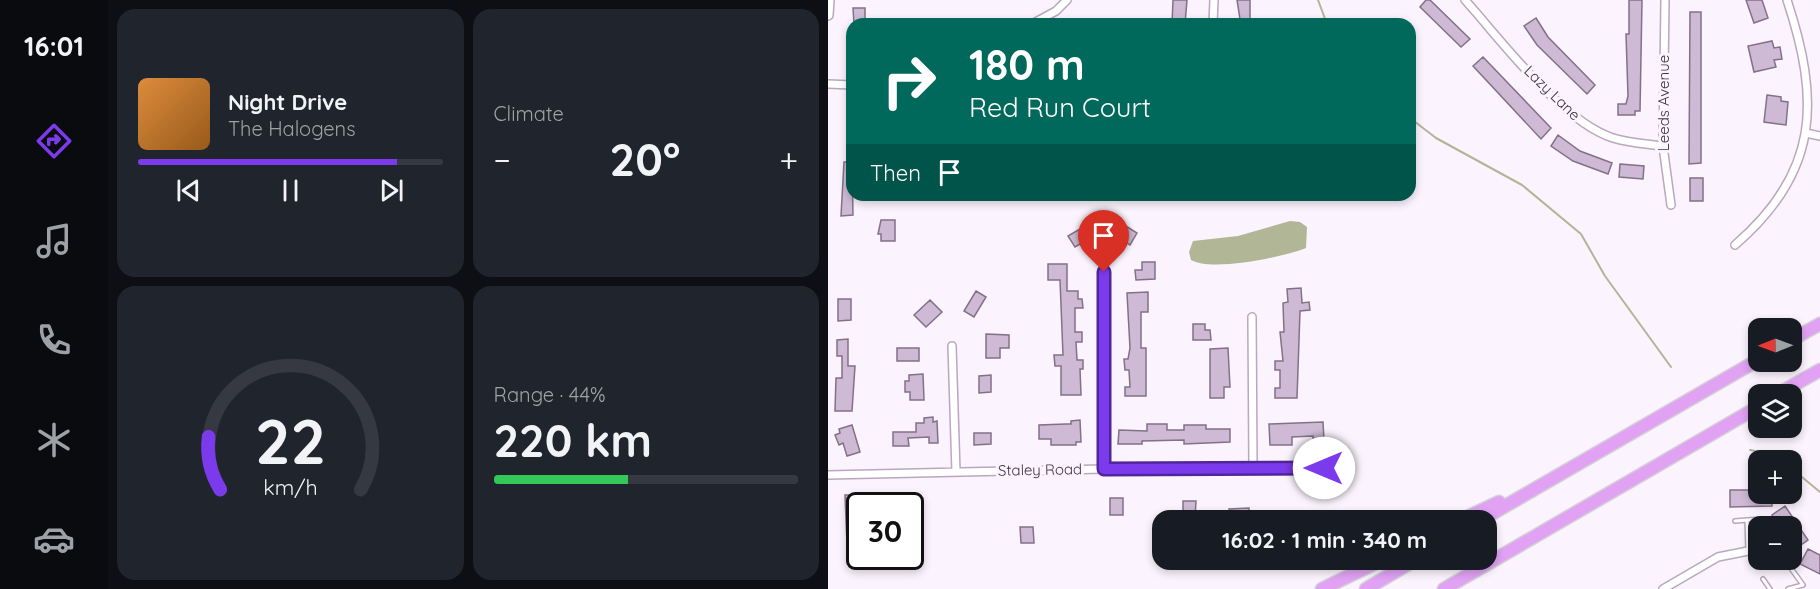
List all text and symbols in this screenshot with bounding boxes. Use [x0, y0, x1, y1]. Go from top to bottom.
text: 16:01 [24, 29, 84, 63]
text: 180 m [969, 38, 1085, 91]
icon: right [870, 42, 948, 120]
street label: Leeds Avenue [1654, 55, 1673, 151]
street label: Lazy Lane [1520, 61, 1585, 124]
text: Night Drive [228, 88, 347, 116]
text: Red Run Court [969, 90, 1151, 124]
text: Climate [494, 101, 564, 126]
text: The Halogens [228, 116, 356, 141]
icon: directions [33, 120, 75, 162]
text: 20° [610, 131, 680, 187]
text: − [494, 139, 511, 180]
text: + [779, 139, 798, 180]
icon: arrive [933, 156, 966, 189]
text: Then [870, 159, 921, 187]
icon: previous [172, 174, 205, 207]
icon: pause [274, 174, 307, 207]
icon: next [375, 174, 408, 207]
pin [1078, 210, 1129, 272]
icon: arrive [1087, 219, 1120, 252]
icon: music [33, 220, 75, 262]
north arrow [1748, 318, 1802, 372]
map controls [1748, 318, 1802, 570]
icon: phone [33, 319, 75, 361]
text: Range · 44% [494, 382, 605, 407]
button: layers [1748, 384, 1802, 438]
text: 22 [255, 402, 326, 480]
text: 220 km [494, 412, 652, 468]
icon: climate [33, 419, 75, 461]
position arrow [1292, 436, 1356, 500]
button: + [1748, 450, 1802, 504]
street label: Staley Road [998, 459, 1082, 480]
text: km/h [263, 474, 317, 500]
speed limit sign: 30 [846, 492, 924, 570]
button: − [1748, 516, 1802, 570]
icon: car [33, 518, 75, 560]
text: 16:02 · 1 min · 340 m [1222, 526, 1427, 554]

